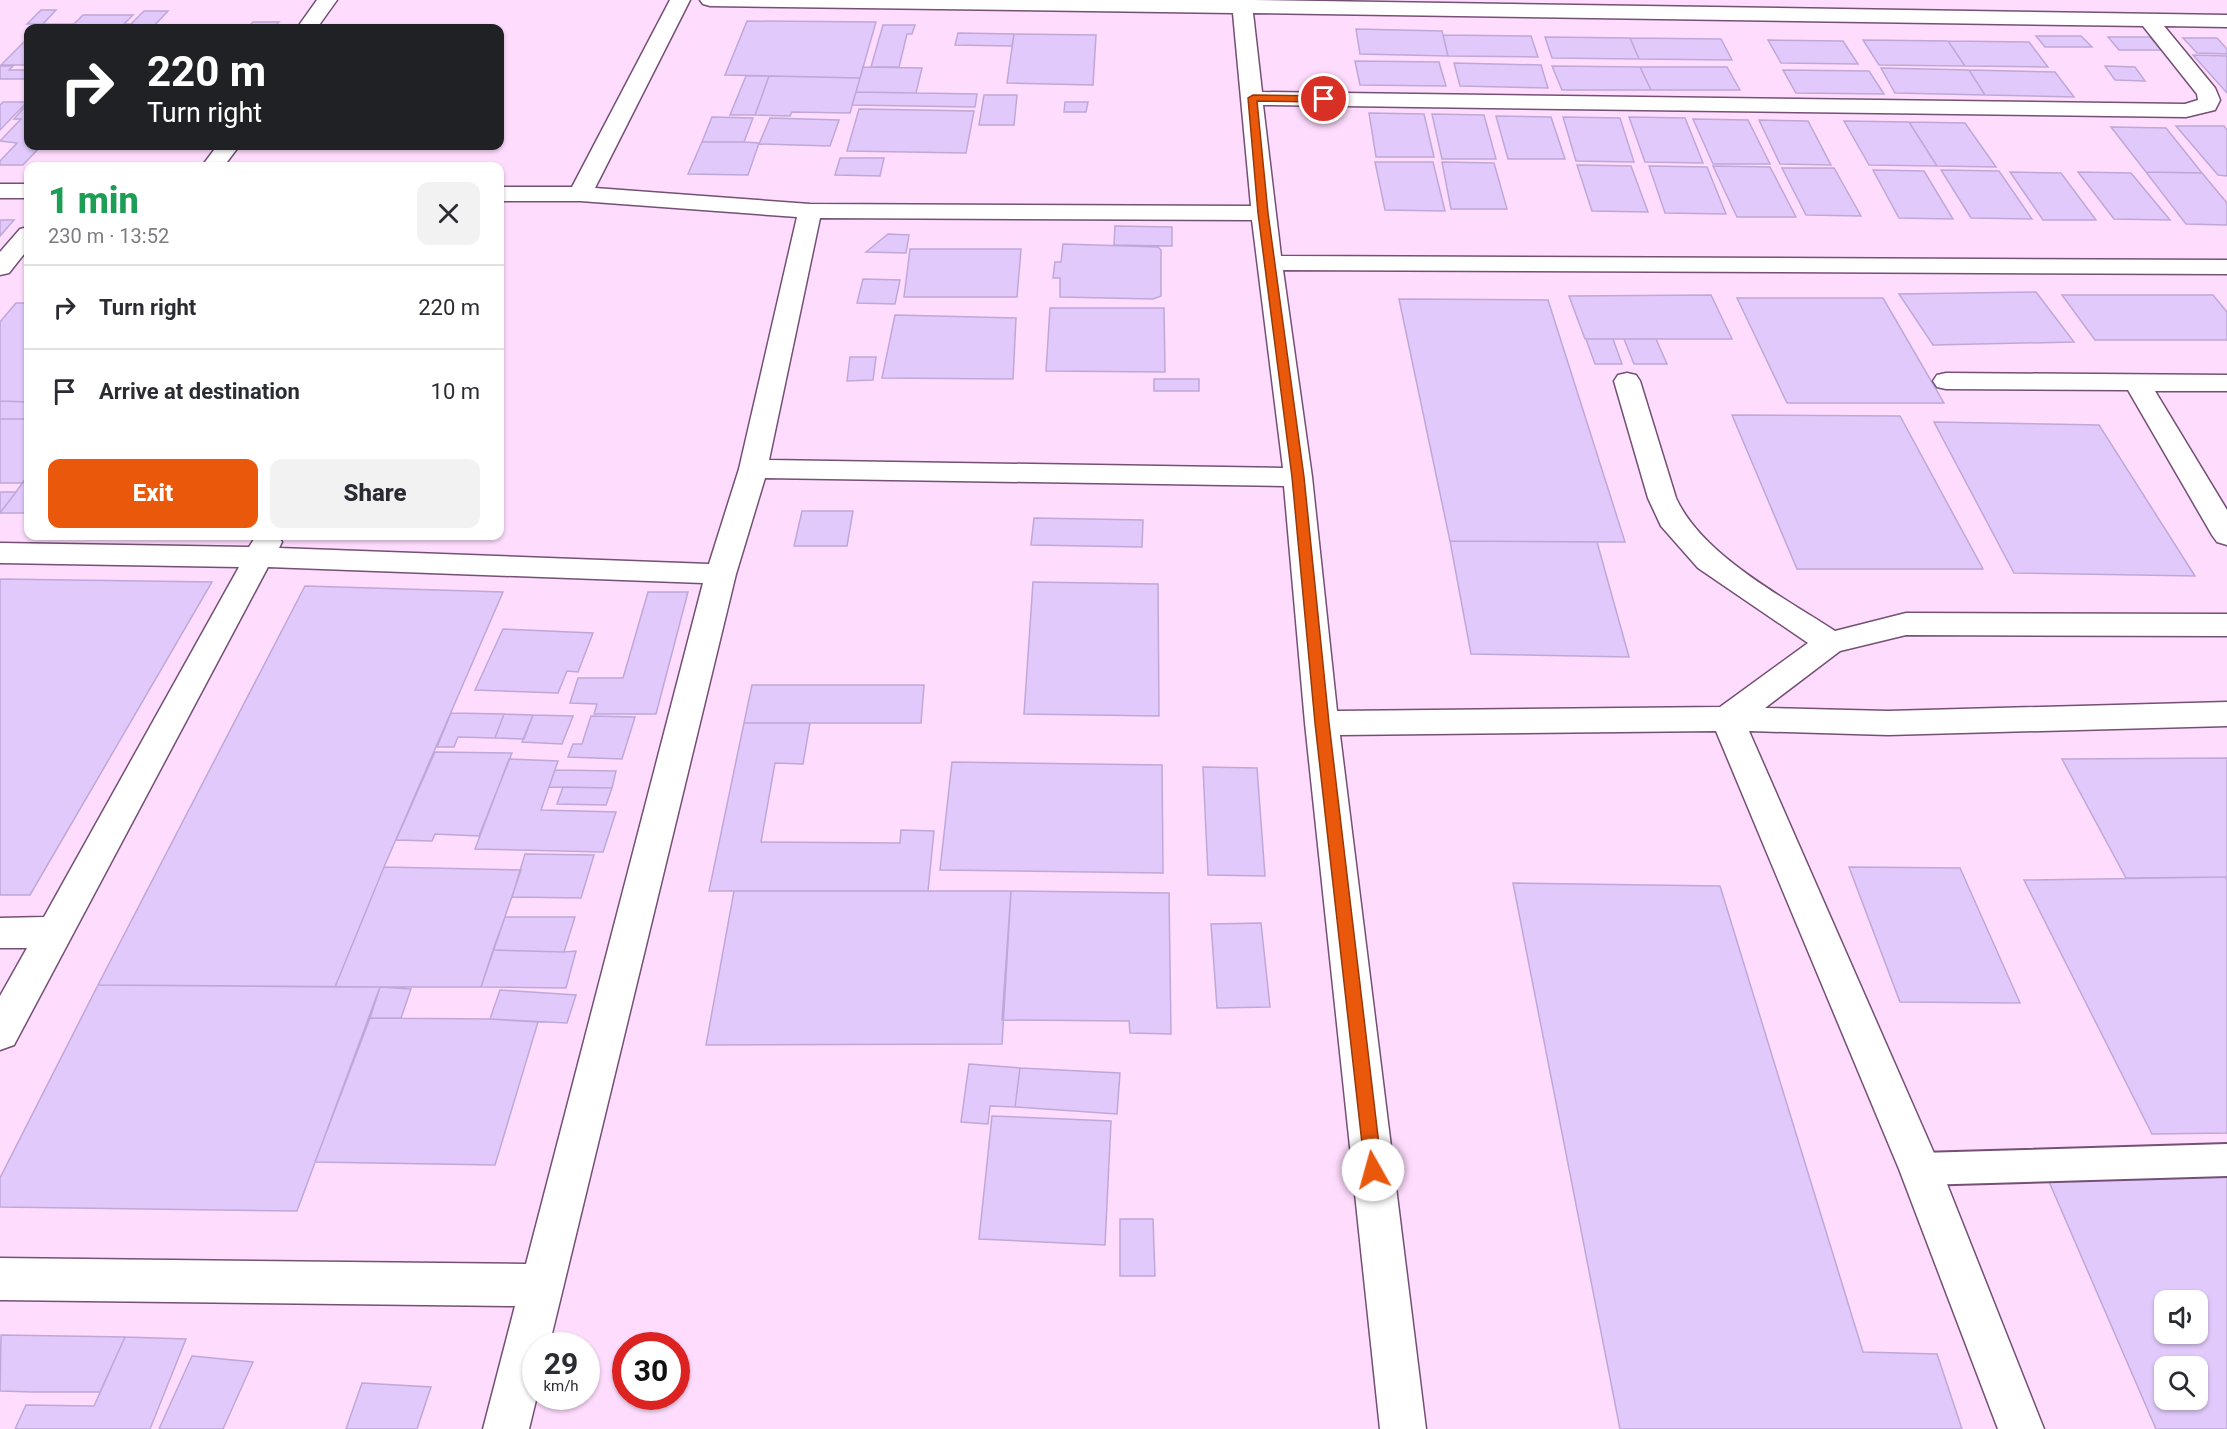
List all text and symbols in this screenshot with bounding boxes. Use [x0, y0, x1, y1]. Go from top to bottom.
text: 220 m [147, 47, 266, 96]
icon: right [48, 48, 126, 126]
pin [1298, 73, 1349, 124]
icon: arrive [1307, 82, 1340, 115]
text: Turn right [147, 97, 262, 129]
text: 1 min [48, 180, 139, 222]
button: close [417, 182, 480, 245]
text: 230 m · 13:52 [48, 224, 169, 248]
icon: right [48, 291, 81, 324]
text: Turn right [99, 295, 196, 320]
text: 220 m [418, 295, 480, 320]
icon: arrive [48, 375, 81, 408]
text: Arrive at destination [99, 379, 300, 404]
text: 10 m [431, 379, 480, 404]
button: Exit [48, 459, 258, 528]
button: Share [270, 459, 480, 528]
position arrow [1341, 1138, 1405, 1202]
map controls [2154, 1290, 2208, 1410]
button: sound [2154, 1290, 2208, 1344]
speed limit sign: 30 [612, 1332, 690, 1410]
text: 29 [544, 1346, 578, 1381]
button: search [2154, 1356, 2208, 1410]
text: km/h [543, 1377, 579, 1395]

